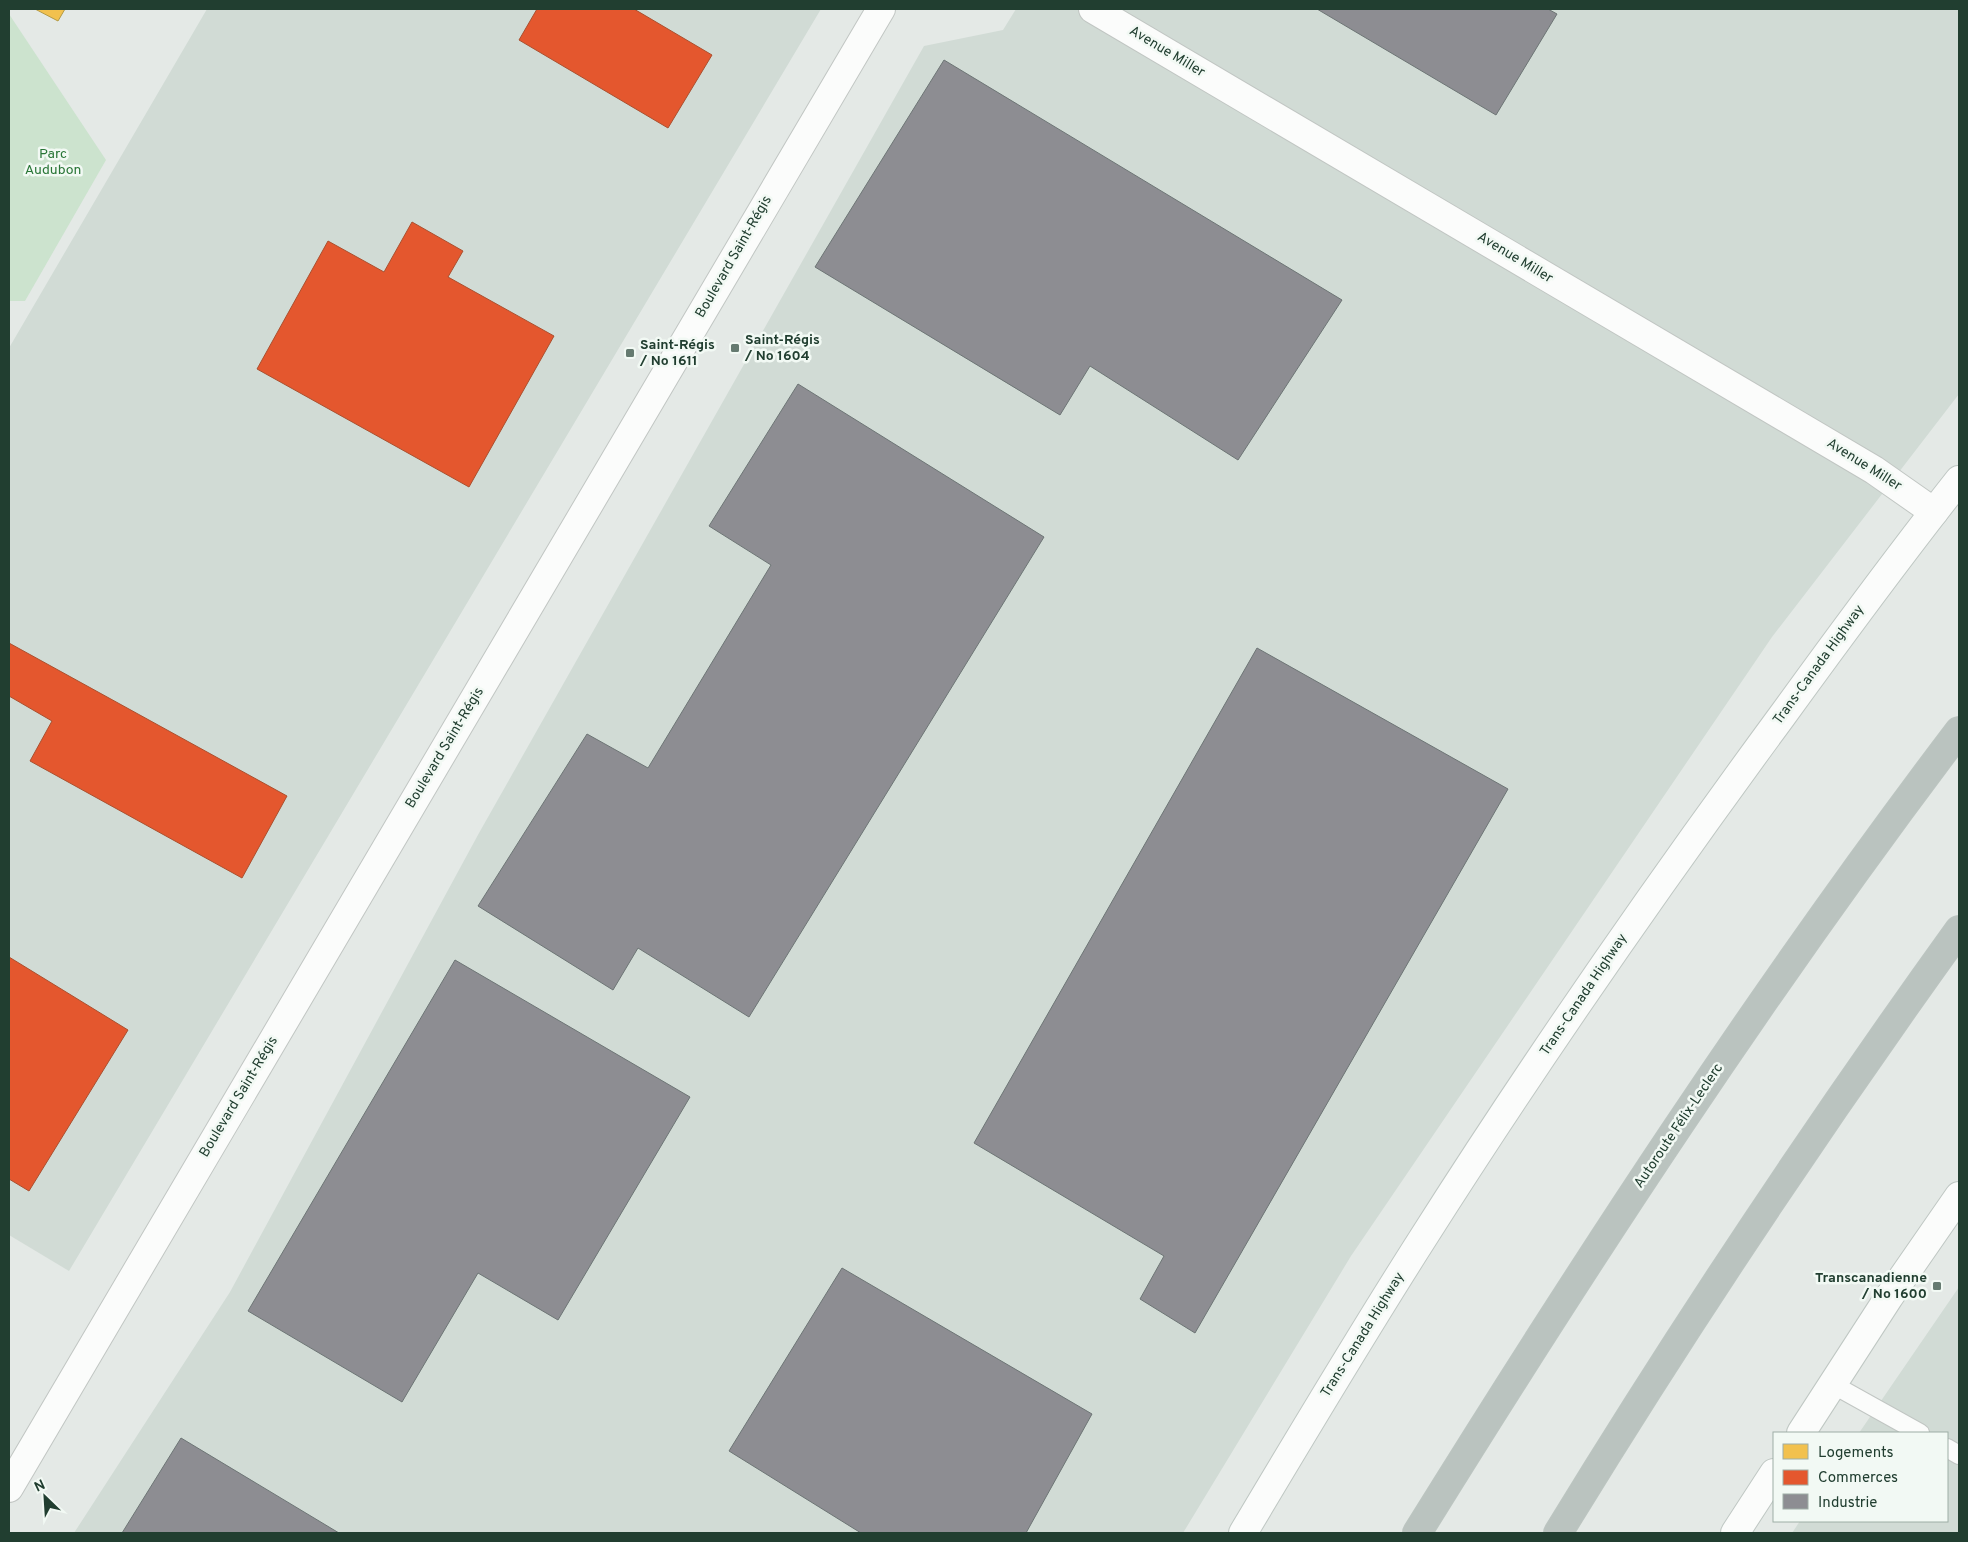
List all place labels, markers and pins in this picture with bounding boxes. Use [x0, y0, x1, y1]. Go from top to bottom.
place label: Saint-Régis / No 1604 [744, 332, 820, 365]
place label: Saint-Régis / No 1611 [639, 337, 715, 370]
marker: Saint-Régis / No 1604 [729, 342, 741, 354]
marker: Saint-Régis / No 1611 [624, 347, 636, 359]
place label: Transcanadienne / No 1600 [1815, 1270, 1927, 1303]
marker: Transcanadienne / No 1600 [1931, 1280, 1943, 1292]

